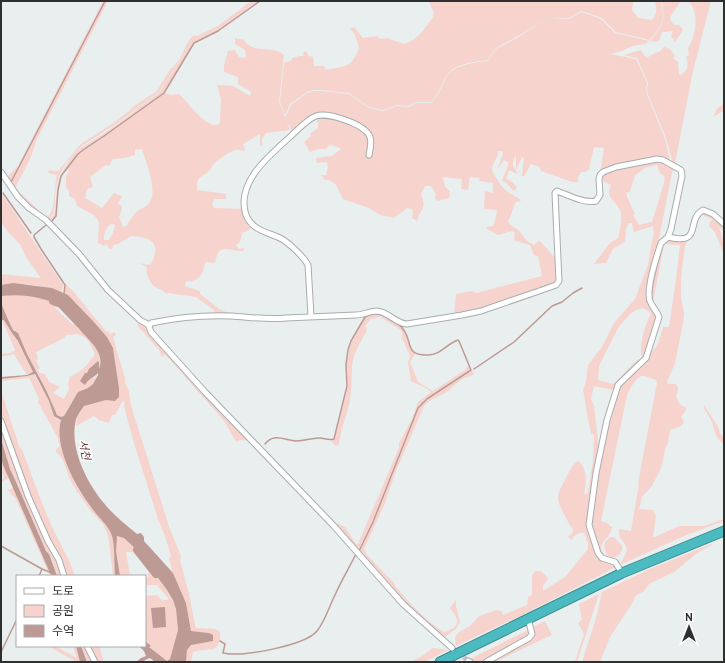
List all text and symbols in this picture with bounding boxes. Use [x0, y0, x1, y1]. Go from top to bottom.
water label: 서천 [75, 439, 93, 463]
legend [16, 575, 146, 647]
text: 도로 [52, 584, 74, 600]
text: 공원 [52, 604, 74, 620]
north arrow [669, 607, 709, 647]
text: N [685, 611, 693, 625]
text: 수역 [52, 624, 74, 640]

